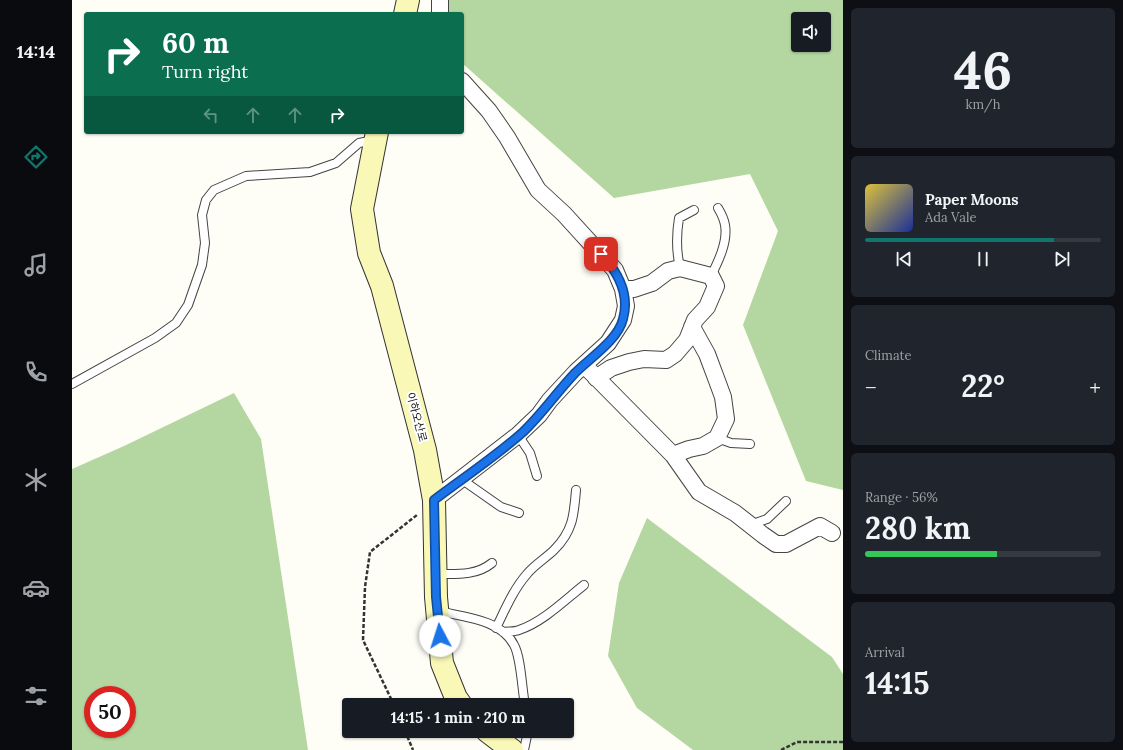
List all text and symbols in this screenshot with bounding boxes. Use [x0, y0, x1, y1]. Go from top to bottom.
map controls [791, 12, 831, 52]
button: sound [791, 12, 831, 52]
text: 60 m [162, 25, 229, 61]
icon: right [96, 28, 148, 80]
text: 46 [954, 37, 1012, 103]
text: 14:14 [17, 40, 55, 63]
text: Turn right [162, 60, 248, 83]
text: km/h [965, 96, 1001, 113]
icon: left [200, 104, 222, 126]
icon: ahead [242, 104, 264, 126]
icon: ahead [284, 104, 306, 126]
icon: right [326, 104, 348, 126]
icon: directions [22, 143, 50, 171]
text: Paper Moons [925, 190, 1019, 209]
text: Ada Vale [925, 209, 977, 226]
pin [584, 237, 618, 271]
icon: arrive [590, 243, 612, 265]
icon: previous [893, 248, 915, 270]
icon: pause [972, 248, 994, 270]
icon: next [1051, 248, 1073, 270]
icon: music [22, 251, 50, 279]
text: Climate [865, 347, 912, 364]
icon: phone [22, 358, 50, 386]
text: 22° [961, 367, 1005, 405]
text: − [865, 373, 877, 401]
text: + [1089, 373, 1101, 401]
street label: 이하오산로 [404, 391, 430, 443]
icon: climate [22, 466, 50, 494]
text: Range · 56% [865, 489, 938, 506]
text: 280 km [865, 509, 971, 547]
icon: car [22, 574, 50, 602]
position arrow [419, 615, 461, 657]
text: Arrival [865, 644, 905, 661]
text: 14:15 [865, 664, 929, 702]
icon: filters [22, 682, 50, 710]
speed limit sign: 50 [84, 686, 136, 738]
text: 14:15 · 1 min · 210 m [391, 708, 525, 727]

